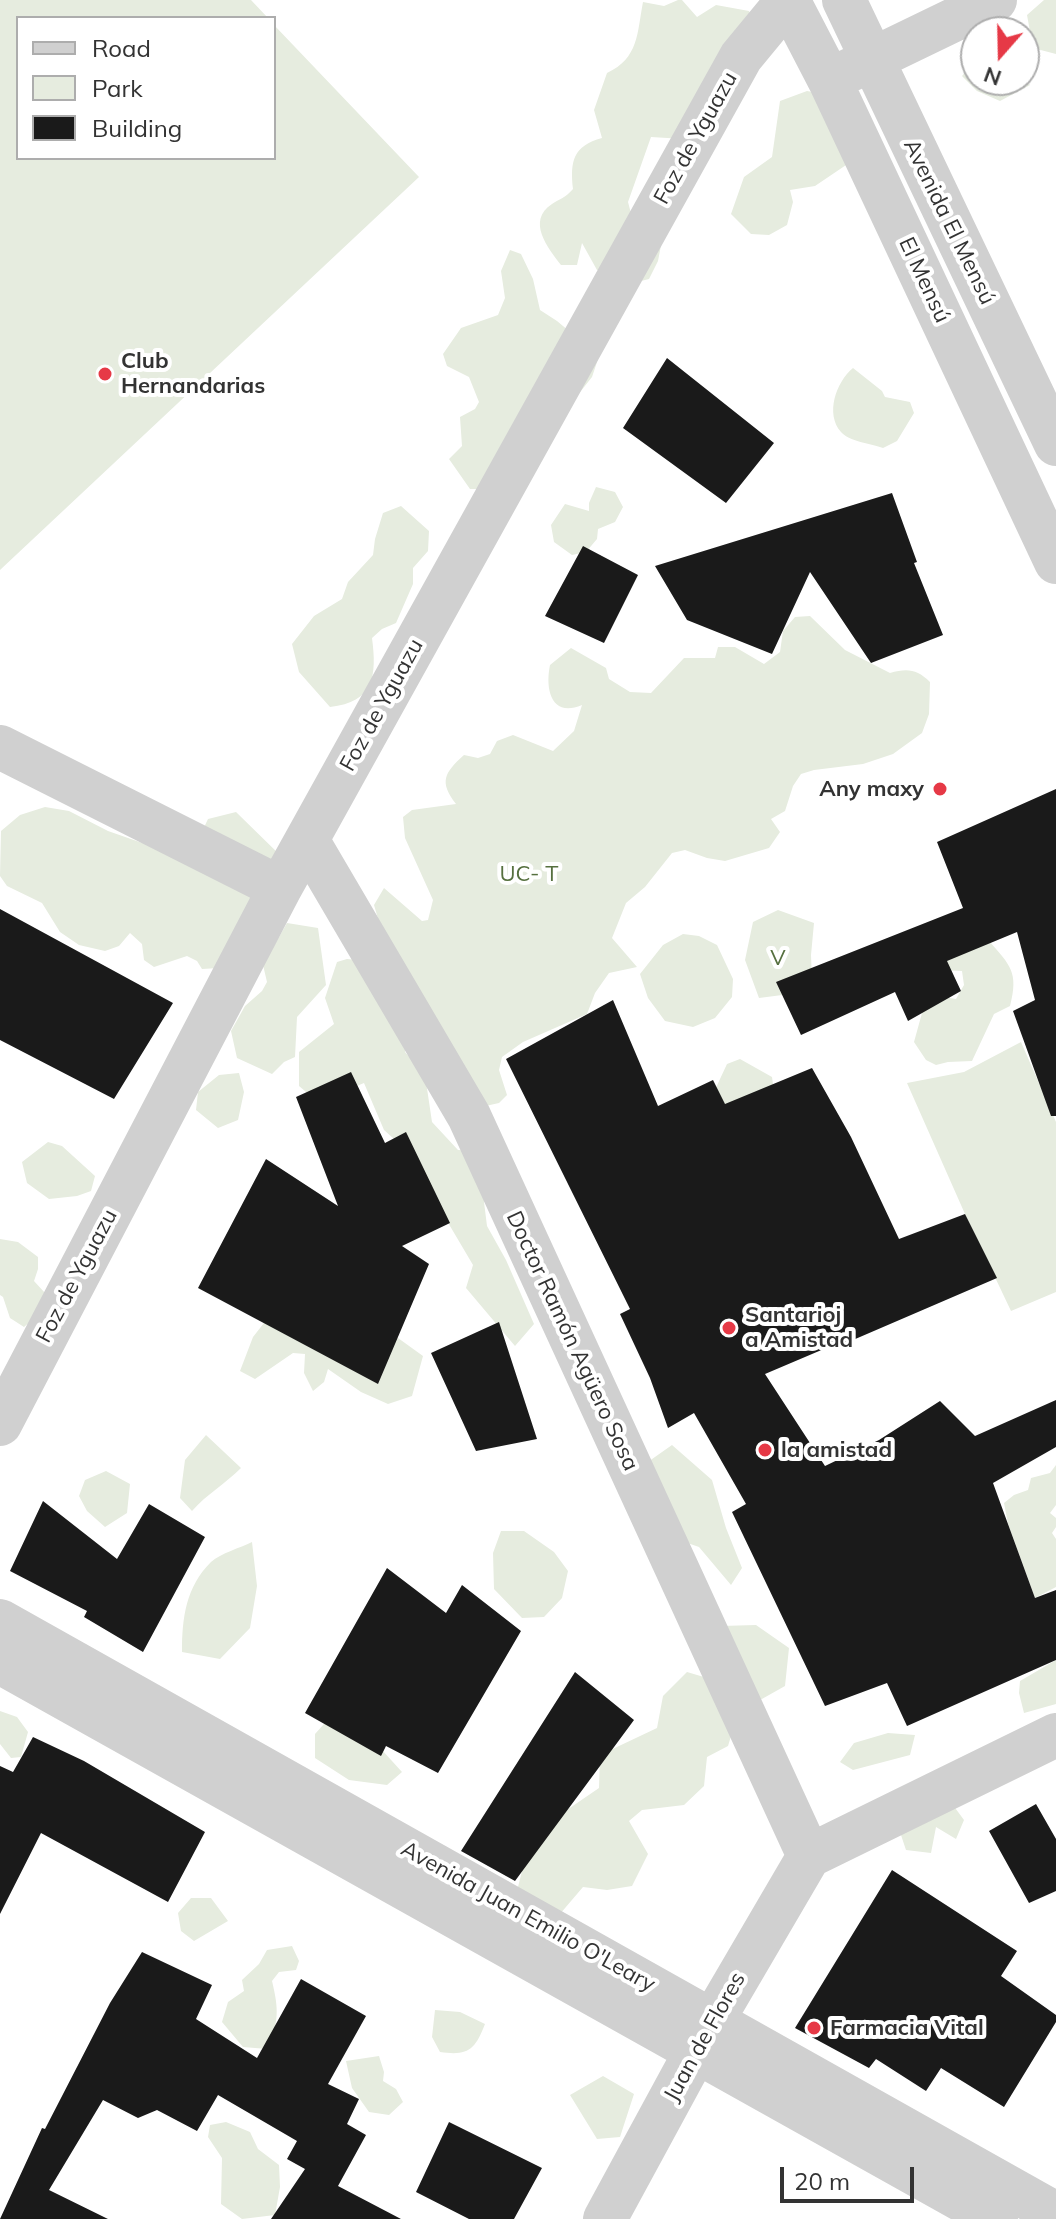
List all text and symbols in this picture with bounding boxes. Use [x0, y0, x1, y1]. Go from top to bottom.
legend [16, 16, 276, 160]
north arrow [960, 16, 1040, 96]
text: Road [92, 33, 151, 63]
text: N [980, 61, 1005, 93]
street label: Foz de Yguazu [649, 67, 743, 209]
text: Park [92, 73, 143, 103]
text: Building [92, 113, 182, 143]
street label: Avenida El Mensú [898, 135, 1000, 309]
street label: El Mensú [893, 233, 955, 327]
place label: Club Hernandarias [121, 348, 265, 400]
marker: Club Hernandarias [96, 365, 114, 383]
street label: Foz de Yguazu [335, 634, 429, 776]
place label: Any maxy [819, 776, 924, 802]
marker: Any maxy [931, 780, 949, 798]
park label: UC- T [500, 861, 558, 887]
park label: V [770, 945, 786, 971]
street label: Foz de Yguazu [31, 1205, 123, 1347]
street label: Doctor Ramón Agüero Sosa [500, 1207, 644, 1475]
place label: Santarioj a Amistad [745, 1302, 853, 1354]
marker: Santarioj a Amistad [720, 1319, 738, 1337]
place label: la amistad [781, 1437, 892, 1463]
marker: la amistad [756, 1441, 774, 1459]
street label: Avenida Juan Emilio O'Leary [396, 1836, 660, 1998]
street label: Juan de Flores [659, 1968, 751, 2106]
place label: Farmacia Vital [830, 2015, 984, 2041]
marker: Farmacia Vital [805, 2019, 823, 2037]
scale bar [784, 2151, 918, 2201]
text: 20 m [794, 2166, 850, 2196]

